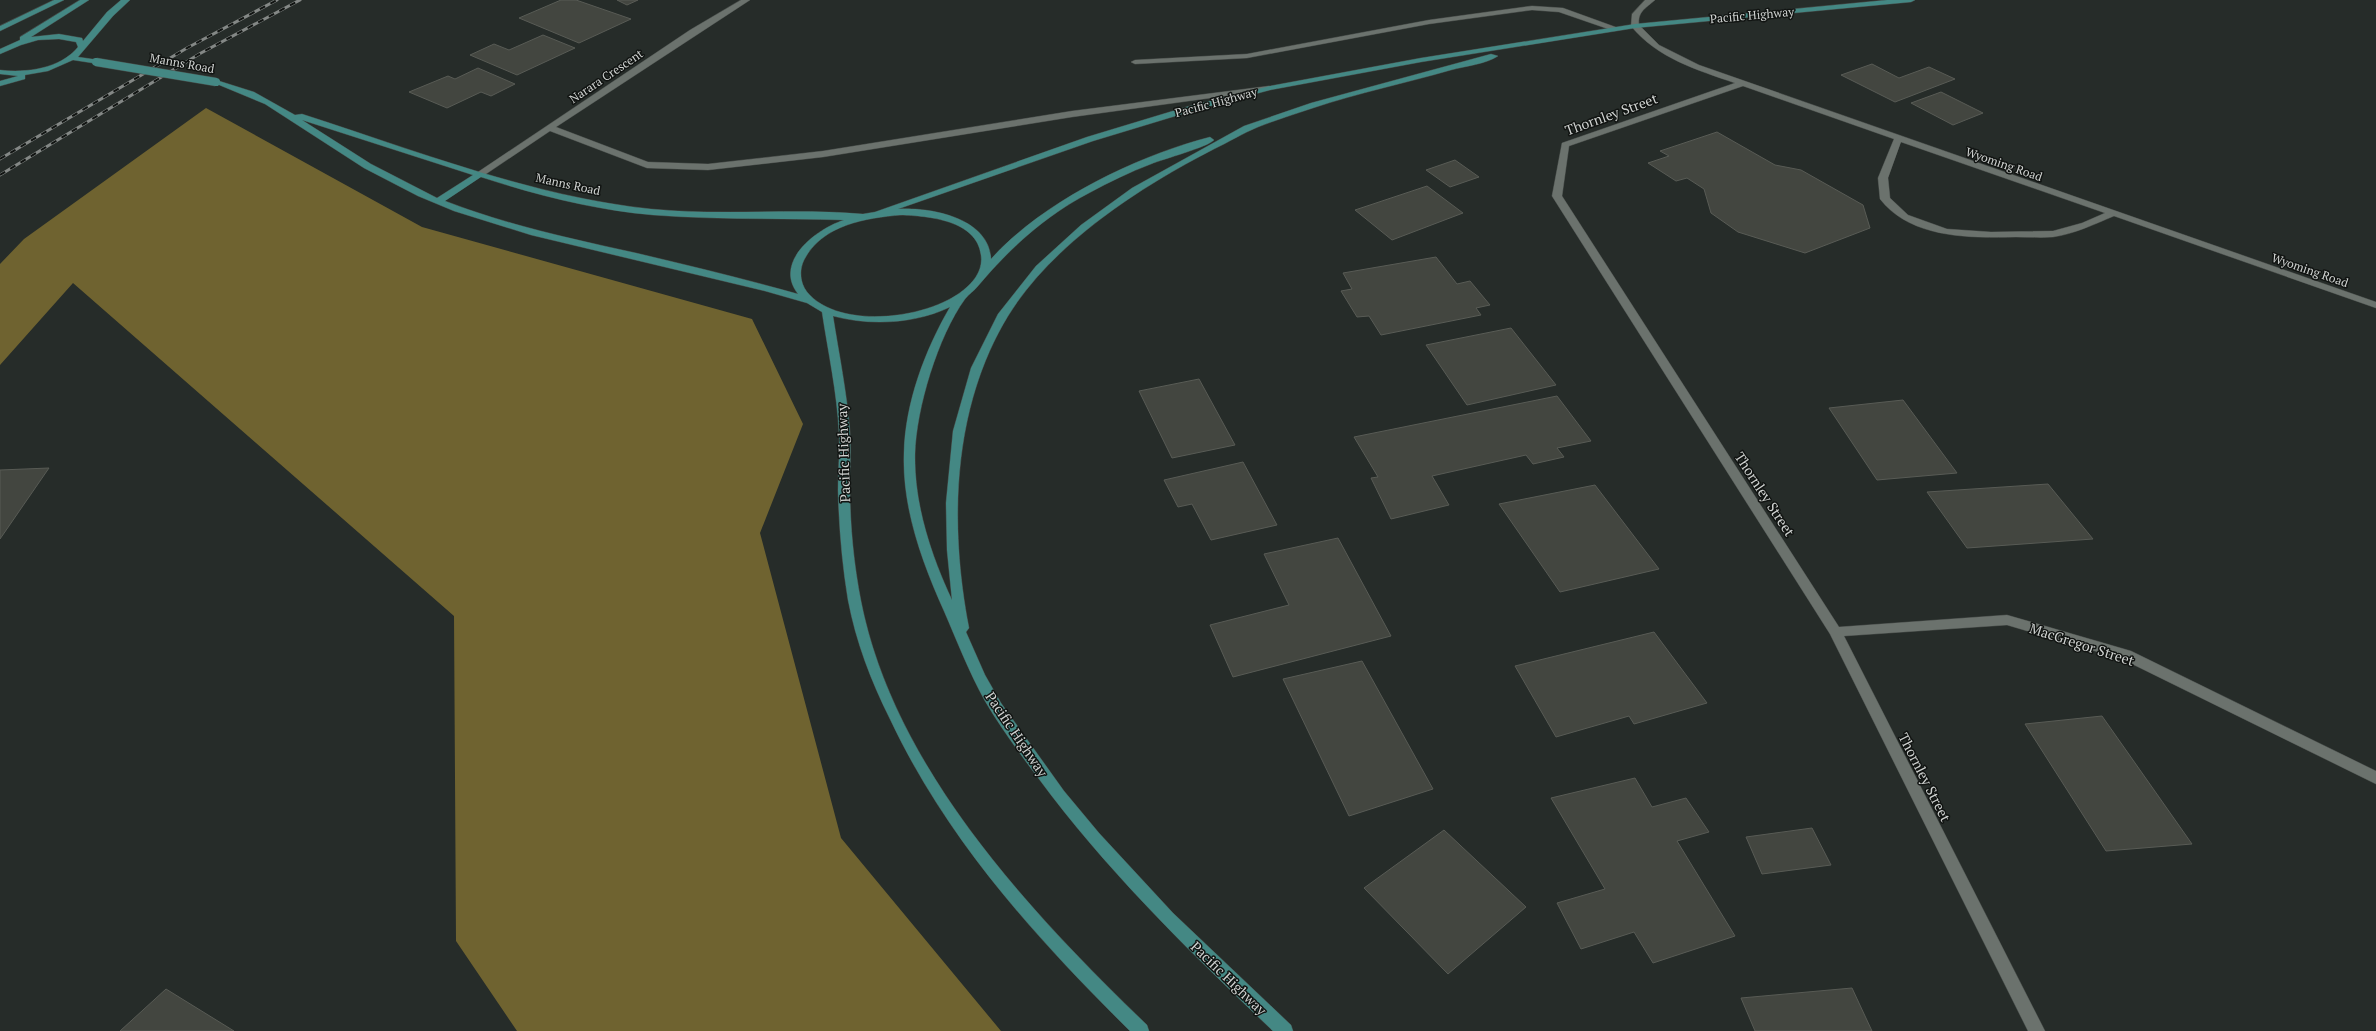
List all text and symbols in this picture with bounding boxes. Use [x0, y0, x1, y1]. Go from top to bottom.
street label: Pacific Highway [1709, 4, 1796, 26]
street label: Narara Crescent [566, 46, 646, 106]
street label: Manns Road [148, 50, 216, 76]
street label: Pacific Highway [1173, 84, 1260, 120]
street label: Thornley Street [1562, 88, 1661, 140]
street label: Wyoming Road [1964, 144, 2045, 184]
street label: Manns Road [534, 170, 602, 198]
street label: Wyoming Road [2270, 250, 2351, 290]
street label: Pacific Highway [832, 402, 854, 503]
street label: Thornley Street [1731, 448, 1800, 541]
street label: MacGregor Street [2027, 618, 2138, 670]
street label: Pacific Highway [982, 688, 1053, 781]
street label: Thornley Street [1894, 729, 1956, 825]
street label: Pacific Highway [1187, 937, 1272, 1020]

